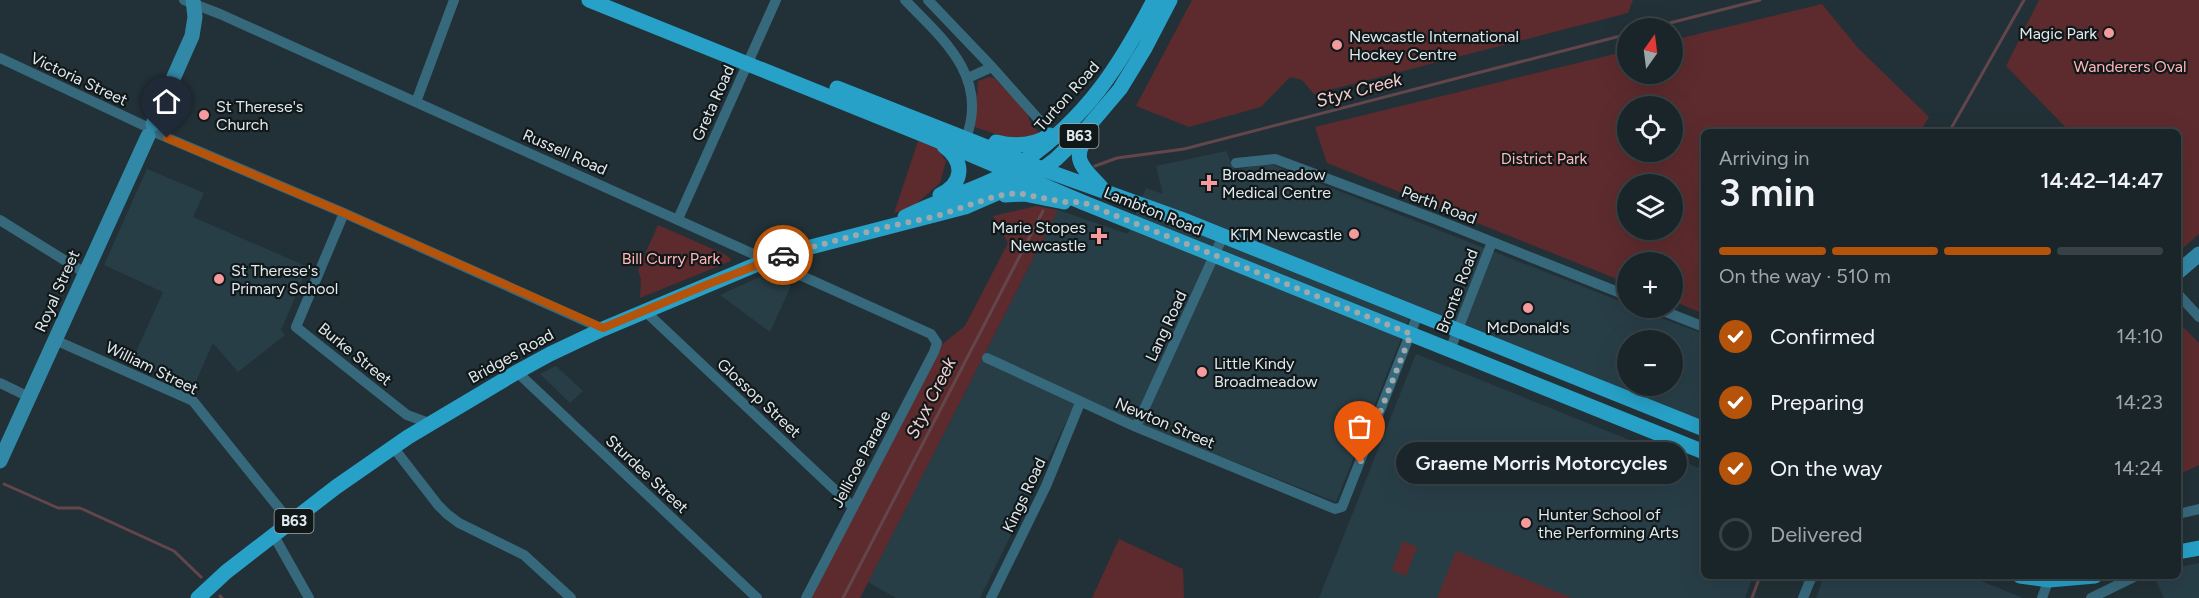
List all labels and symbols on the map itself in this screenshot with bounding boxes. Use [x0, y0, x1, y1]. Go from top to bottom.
north arrow [1617, 18, 1683, 84]
place label: Magic Park [2019, 24, 2097, 43]
marker: Magic Park [2102, 26, 2116, 40]
place label: Newcastle International Hockey Centre [1349, 27, 1519, 64]
marker: Newcastle International Hockey Centre [1330, 38, 1344, 52]
street label: Victoria Street [28, 48, 130, 110]
street label: Turton Road [1031, 57, 1103, 135]
park label: Wanderers Oval [2073, 57, 2187, 76]
street label: Greta Road [688, 62, 738, 144]
water label: Styx Creek [1314, 68, 1406, 112]
pin [141, 76, 192, 138]
place label: St Therese's Church [216, 97, 303, 134]
marker: St Therese's Church [197, 108, 211, 122]
road number: B63 [1060, 124, 1098, 148]
street label: Russell Road [520, 125, 610, 179]
park label: District Park [1501, 149, 1587, 168]
place label: Broadmeadow Medical Centre [1222, 165, 1331, 202]
marker: Broadmeadow Medical Centre [1200, 174, 1218, 192]
street label: Perth Road [1399, 182, 1479, 228]
street label: Lambton Road [1101, 183, 1205, 239]
place label: Marie Stopes Newcastle [992, 218, 1086, 255]
courier [753, 225, 813, 285]
place label: KTM Newcastle [1230, 225, 1342, 244]
marker: Marie Stopes Newcastle [1090, 227, 1108, 245]
marker: KTM Newcastle [1347, 227, 1361, 241]
street label: Bronte Road [1432, 246, 1482, 336]
street label: Royal Street [30, 247, 84, 335]
park label: Bill Curry Park [622, 249, 721, 268]
place label: St Therese's Primary School [231, 261, 338, 298]
marker: St Therese's Primary School [212, 272, 226, 286]
street label: Lang Road [1141, 288, 1191, 364]
marker: McDonald's [1521, 301, 1535, 315]
place label: McDonald's [1486, 318, 1570, 337]
street label: Burke Street [314, 319, 396, 389]
street label: Bridges Road [465, 325, 557, 387]
street label: William Street [103, 337, 201, 399]
water label: Styx Creek [901, 353, 961, 442]
street label: Glossop Street [713, 354, 805, 442]
place label: Little Kindy Broadmeadow [1214, 354, 1318, 391]
marker: Little Kindy Broadmeadow [1195, 365, 1209, 379]
street label: Newton Street [1112, 393, 1218, 453]
pin [1334, 401, 1385, 463]
street label: Jellicoe Parade [827, 407, 895, 511]
street label: Sturdee Street [602, 431, 692, 517]
callout: Graeme Morris Motorcycles [1396, 442, 1687, 484]
street label: Kings Road [998, 455, 1050, 535]
place label: Hunter School of the Performing Arts [1538, 505, 1679, 542]
road number: B63 [274, 509, 314, 533]
marker: Hunter School of the Performing Arts [1519, 516, 1533, 530]

